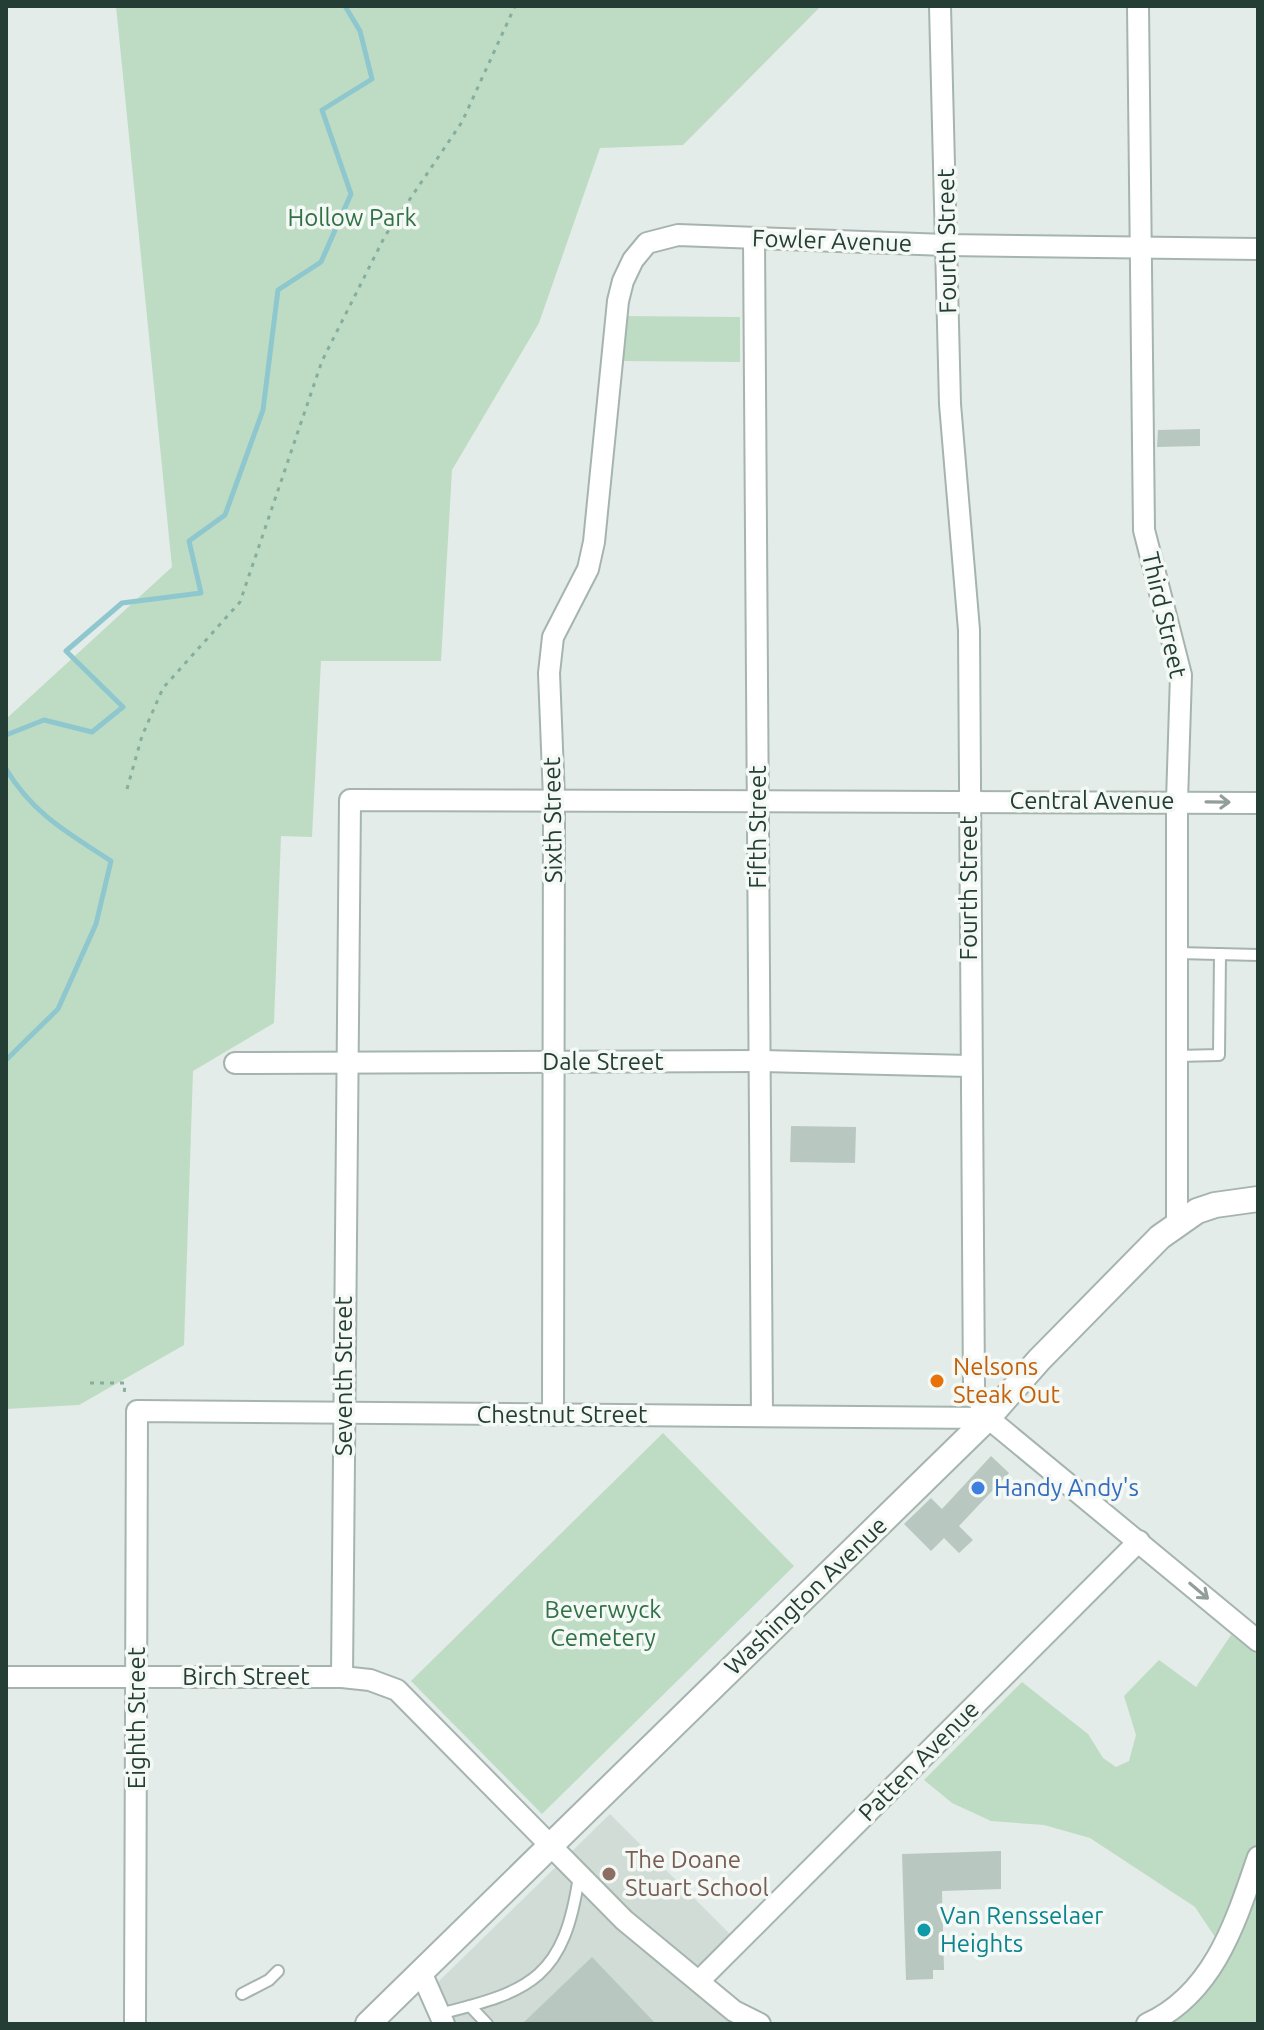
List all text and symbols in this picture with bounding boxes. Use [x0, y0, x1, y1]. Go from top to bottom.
street label: Fourth Street [932, 168, 961, 314]
park label: Hollow Park [287, 204, 417, 231]
street label: Fowler Avenue [751, 224, 913, 257]
street label: Third Street [1137, 549, 1192, 681]
street label: Sixth Street [538, 756, 567, 883]
street label: Fifth Street [744, 765, 771, 889]
street label: Central Avenue [1009, 787, 1175, 814]
one-way arrow [1204, 794, 1231, 810]
street label: Fourth Street [955, 815, 982, 961]
street label: Dale Street [542, 1048, 664, 1075]
street label: Seventh Street [330, 1295, 357, 1456]
place label: Nelsons Steak Out [953, 1353, 1060, 1408]
marker: Nelsons Steak Out [928, 1372, 946, 1390]
street label: Chestnut Street [477, 1401, 648, 1428]
place label: Handy Andy's [994, 1474, 1139, 1501]
marker: Handy Andy's [969, 1479, 987, 1497]
street label: Washington Avenue [719, 1511, 892, 1680]
one-way arrow [1188, 1582, 1208, 1600]
park label: Beverwyck Cemetery [545, 1596, 661, 1651]
street label: Eighth Street [123, 1646, 150, 1789]
street label: Birch Street [182, 1663, 310, 1690]
street label: Patten Avenue [853, 1695, 984, 1826]
place label: The Doane Stuart School [625, 1846, 769, 1901]
marker: The Doane Stuart School [600, 1865, 618, 1883]
place label: Van Rensselaer Heights [940, 1902, 1103, 1957]
marker: Van Rensselaer Heights [915, 1921, 933, 1939]

